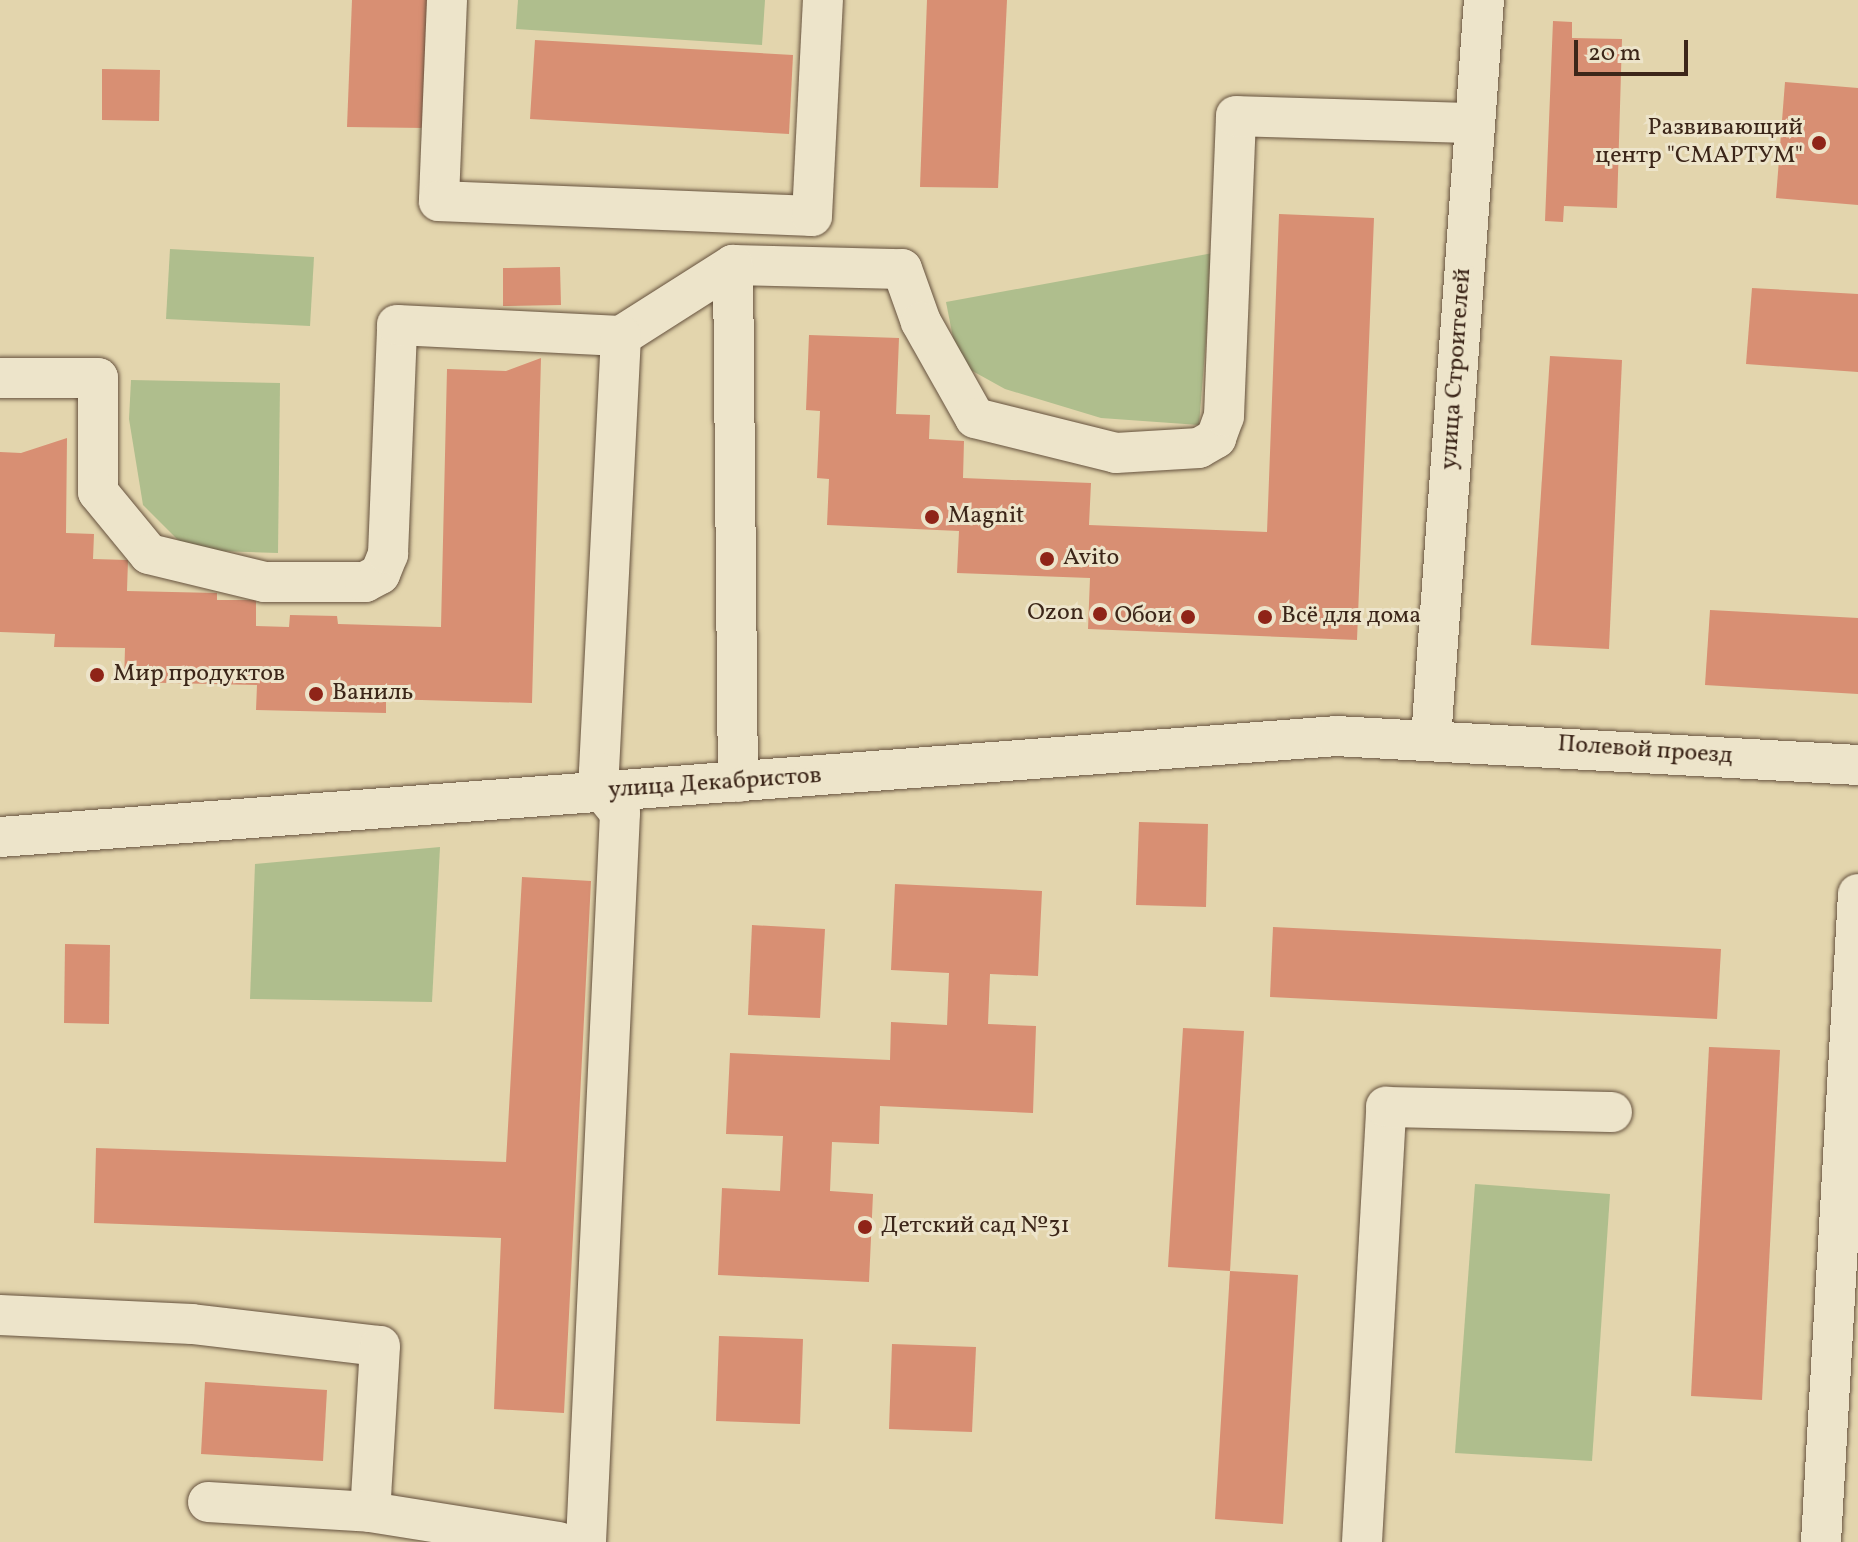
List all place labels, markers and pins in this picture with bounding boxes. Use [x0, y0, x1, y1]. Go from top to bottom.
place label: Развивающий центр "СМАРТУМ" [1595, 115, 1803, 171]
marker: Развивающий центр "СМАРТУМ" [1810, 134, 1828, 152]
place label: Magnit [948, 503, 1025, 531]
marker: Magnit [923, 508, 941, 526]
place label: Avito [1063, 545, 1119, 573]
marker: Avito [1038, 550, 1056, 568]
place label: Ozon [1027, 600, 1084, 628]
place label: Обои [1114, 603, 1172, 631]
place label: Всё для дома [1281, 603, 1421, 631]
marker: Ozon [1091, 605, 1109, 623]
marker: Обои [1179, 608, 1197, 626]
marker: Всё для дома [1256, 608, 1274, 626]
place label: Мир продуктов [113, 661, 285, 689]
marker: Мир продуктов [88, 666, 106, 684]
place label: Ваниль [332, 680, 413, 708]
marker: Ваниль [307, 685, 325, 703]
place label: Детский сад №31 [881, 1213, 1070, 1241]
marker: Детский сад №31 [856, 1218, 874, 1236]

